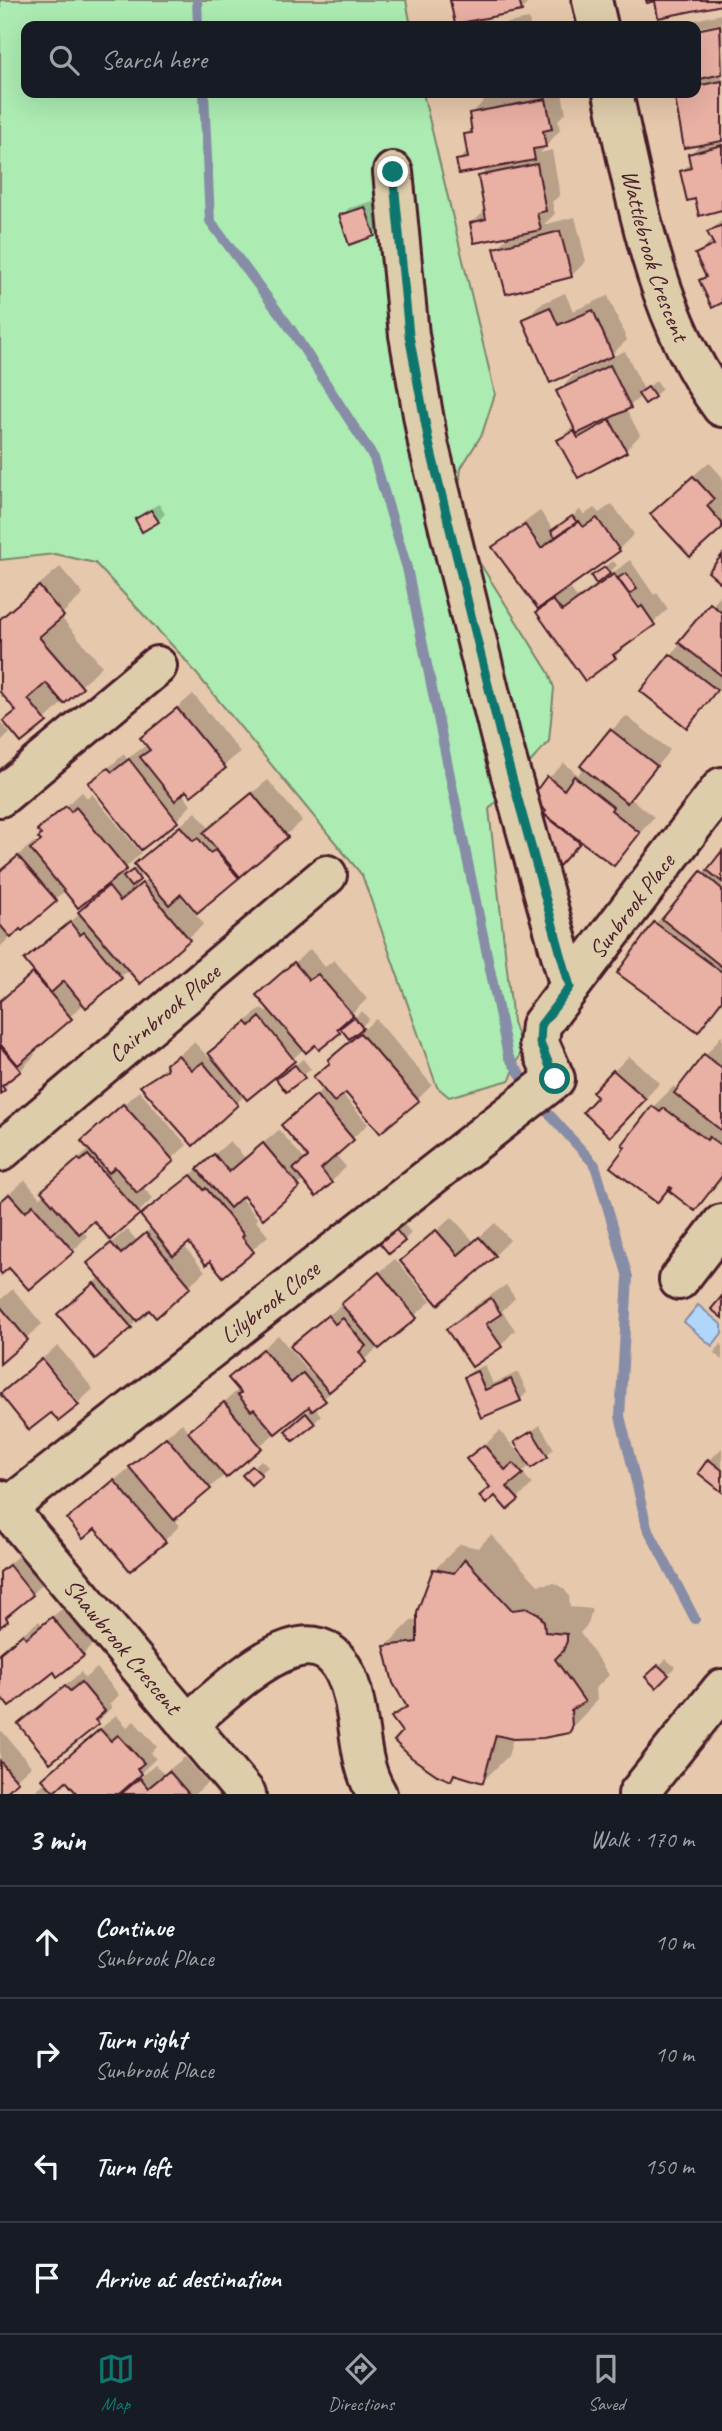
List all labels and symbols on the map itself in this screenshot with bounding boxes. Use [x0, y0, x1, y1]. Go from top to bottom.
route end [377, 156, 408, 187]
street label: Wattlebrook Crescent [615, 167, 697, 348]
street label: Sunbrook Place [582, 846, 682, 964]
street label: Cairnbrook Place [102, 956, 228, 1069]
route start [539, 1063, 570, 1094]
street label: Lilybrook Close [214, 1253, 327, 1350]
street label: Shawbrook Crescent [57, 1572, 189, 1722]

